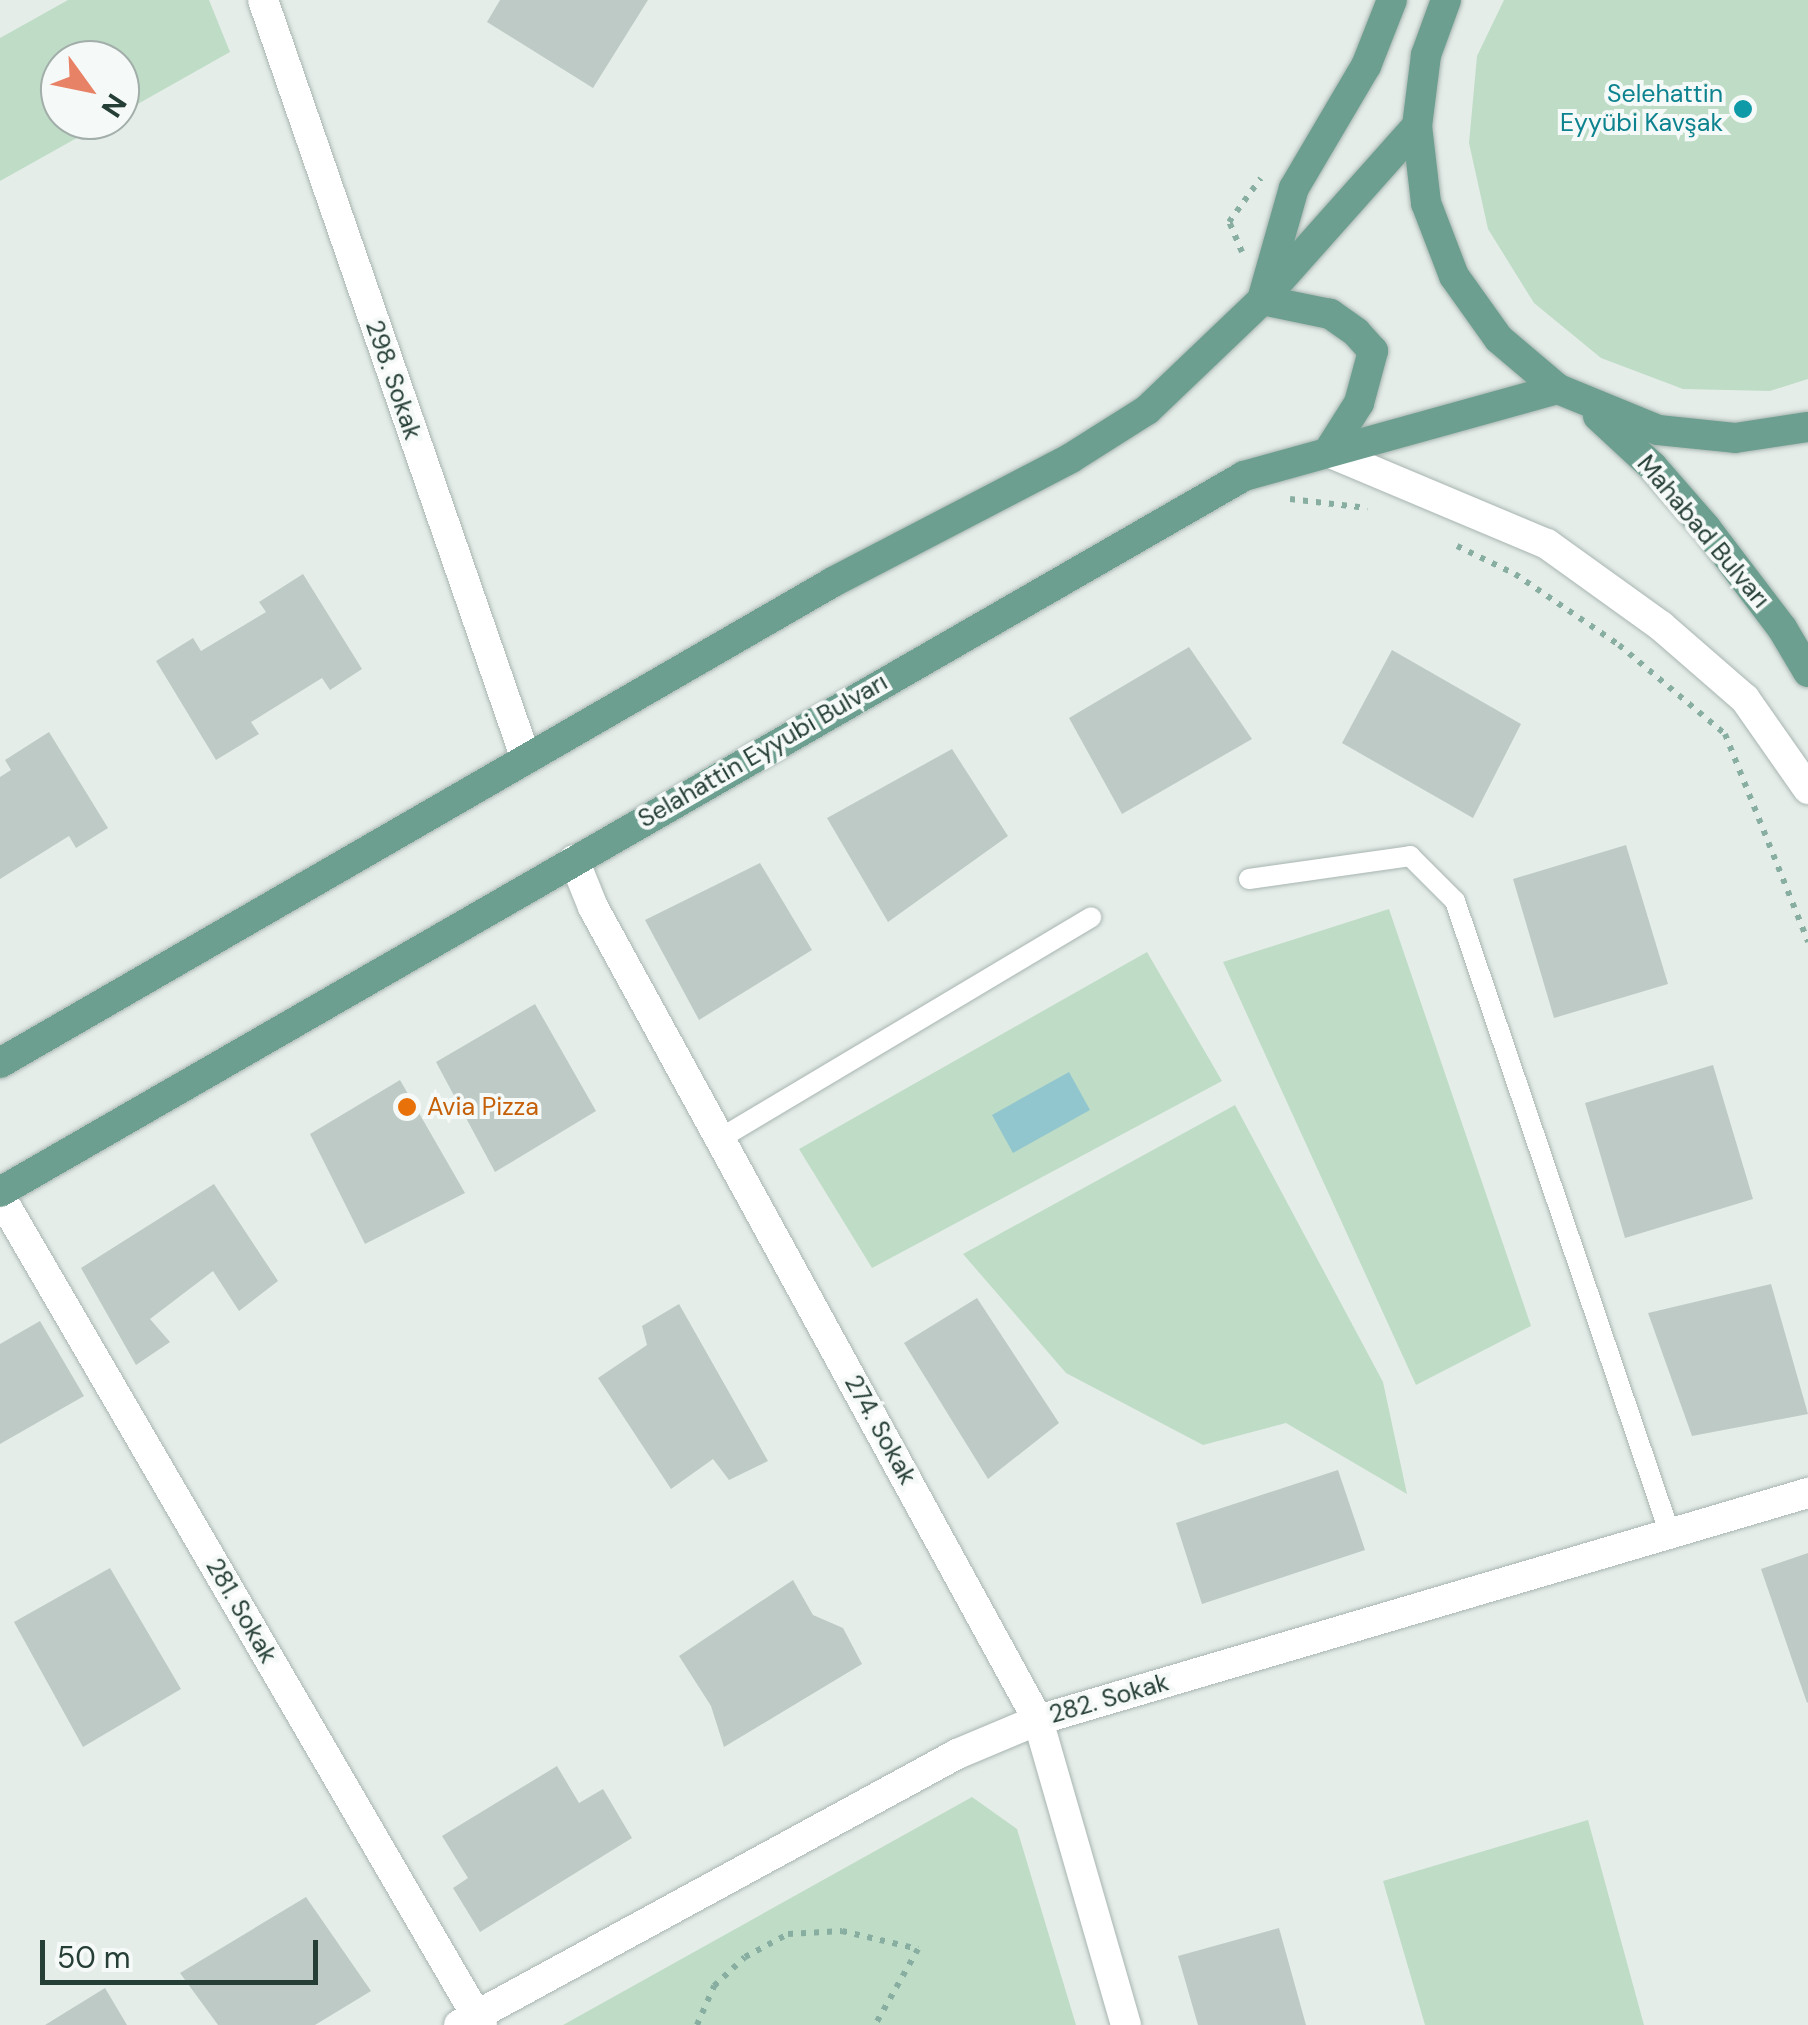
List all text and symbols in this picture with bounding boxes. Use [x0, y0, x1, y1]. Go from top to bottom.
north arrow [40, 40, 140, 140]
place label: Selehattin Eyyübi Kavşak [1560, 80, 1723, 139]
text: N [93, 87, 135, 124]
marker: Selehattin Eyyübi Kavşak [1732, 98, 1754, 120]
street label: 298. Sokak [359, 316, 427, 444]
street label: Mahabad Bulvarı [1630, 450, 1776, 614]
street label: Selahattin Eyyubi Bulvarı [633, 667, 893, 835]
place label: Avia Pizza [427, 1092, 539, 1122]
marker: Avia Pizza [396, 1096, 418, 1118]
street label: 274. Sokak [838, 1370, 922, 1490]
street label: 281. Sokak [199, 1553, 283, 1669]
street label: 282. Sokak [1046, 1668, 1172, 1730]
scale bar [45, 1920, 322, 1982]
text: 50 m [57, 1938, 131, 1977]

